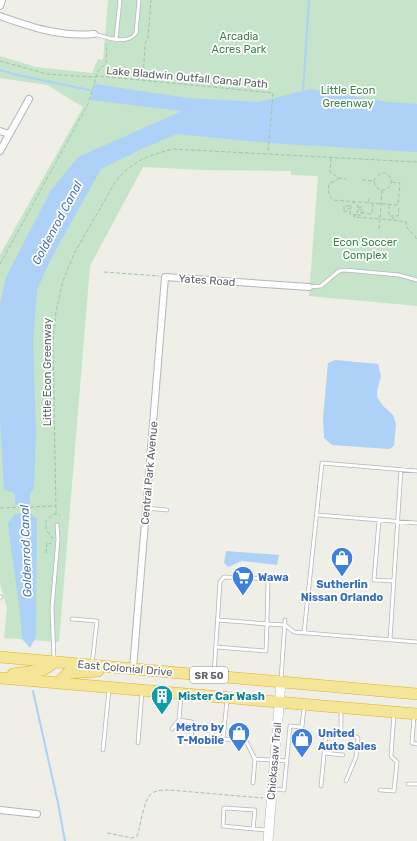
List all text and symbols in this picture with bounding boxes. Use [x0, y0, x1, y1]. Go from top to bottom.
park label: Arcadia Acres Park [212, 30, 267, 56]
street label: Lake Bladwin Outfall Canal Path [106, 64, 268, 91]
park label: Little Econ Greenway [321, 84, 375, 110]
water label: Goldenrod Canal [29, 178, 85, 267]
park label: Econ Soccer Complex [333, 236, 398, 262]
street label: Yates Road [178, 272, 236, 289]
street label: Little Econ Greenway [41, 318, 54, 426]
street label: Central Park Avenue [139, 421, 160, 525]
water label: Goldenrod Canal [17, 503, 35, 598]
shop icon: Sutherlin Nissan Orlando [329, 545, 355, 578]
supermarket icon: Wawa [230, 564, 256, 597]
place label: Wawa [258, 571, 289, 584]
place label: Sutherlin Nissan Orlando [301, 578, 383, 604]
street label: East Colonial Drive [77, 658, 173, 679]
road number: SR 50 [190, 667, 228, 683]
building icon: Mister Car Wash [149, 683, 175, 716]
place label: Mister Car Wash [178, 690, 265, 703]
shop icon: Metro by T-Mobile [226, 720, 252, 753]
place label: Metro by T-Mobile [176, 721, 224, 747]
street label: Chickasaw Trail [265, 722, 284, 800]
shop icon: United Auto Sales [289, 726, 315, 759]
place label: United Auto Sales [318, 727, 377, 753]

